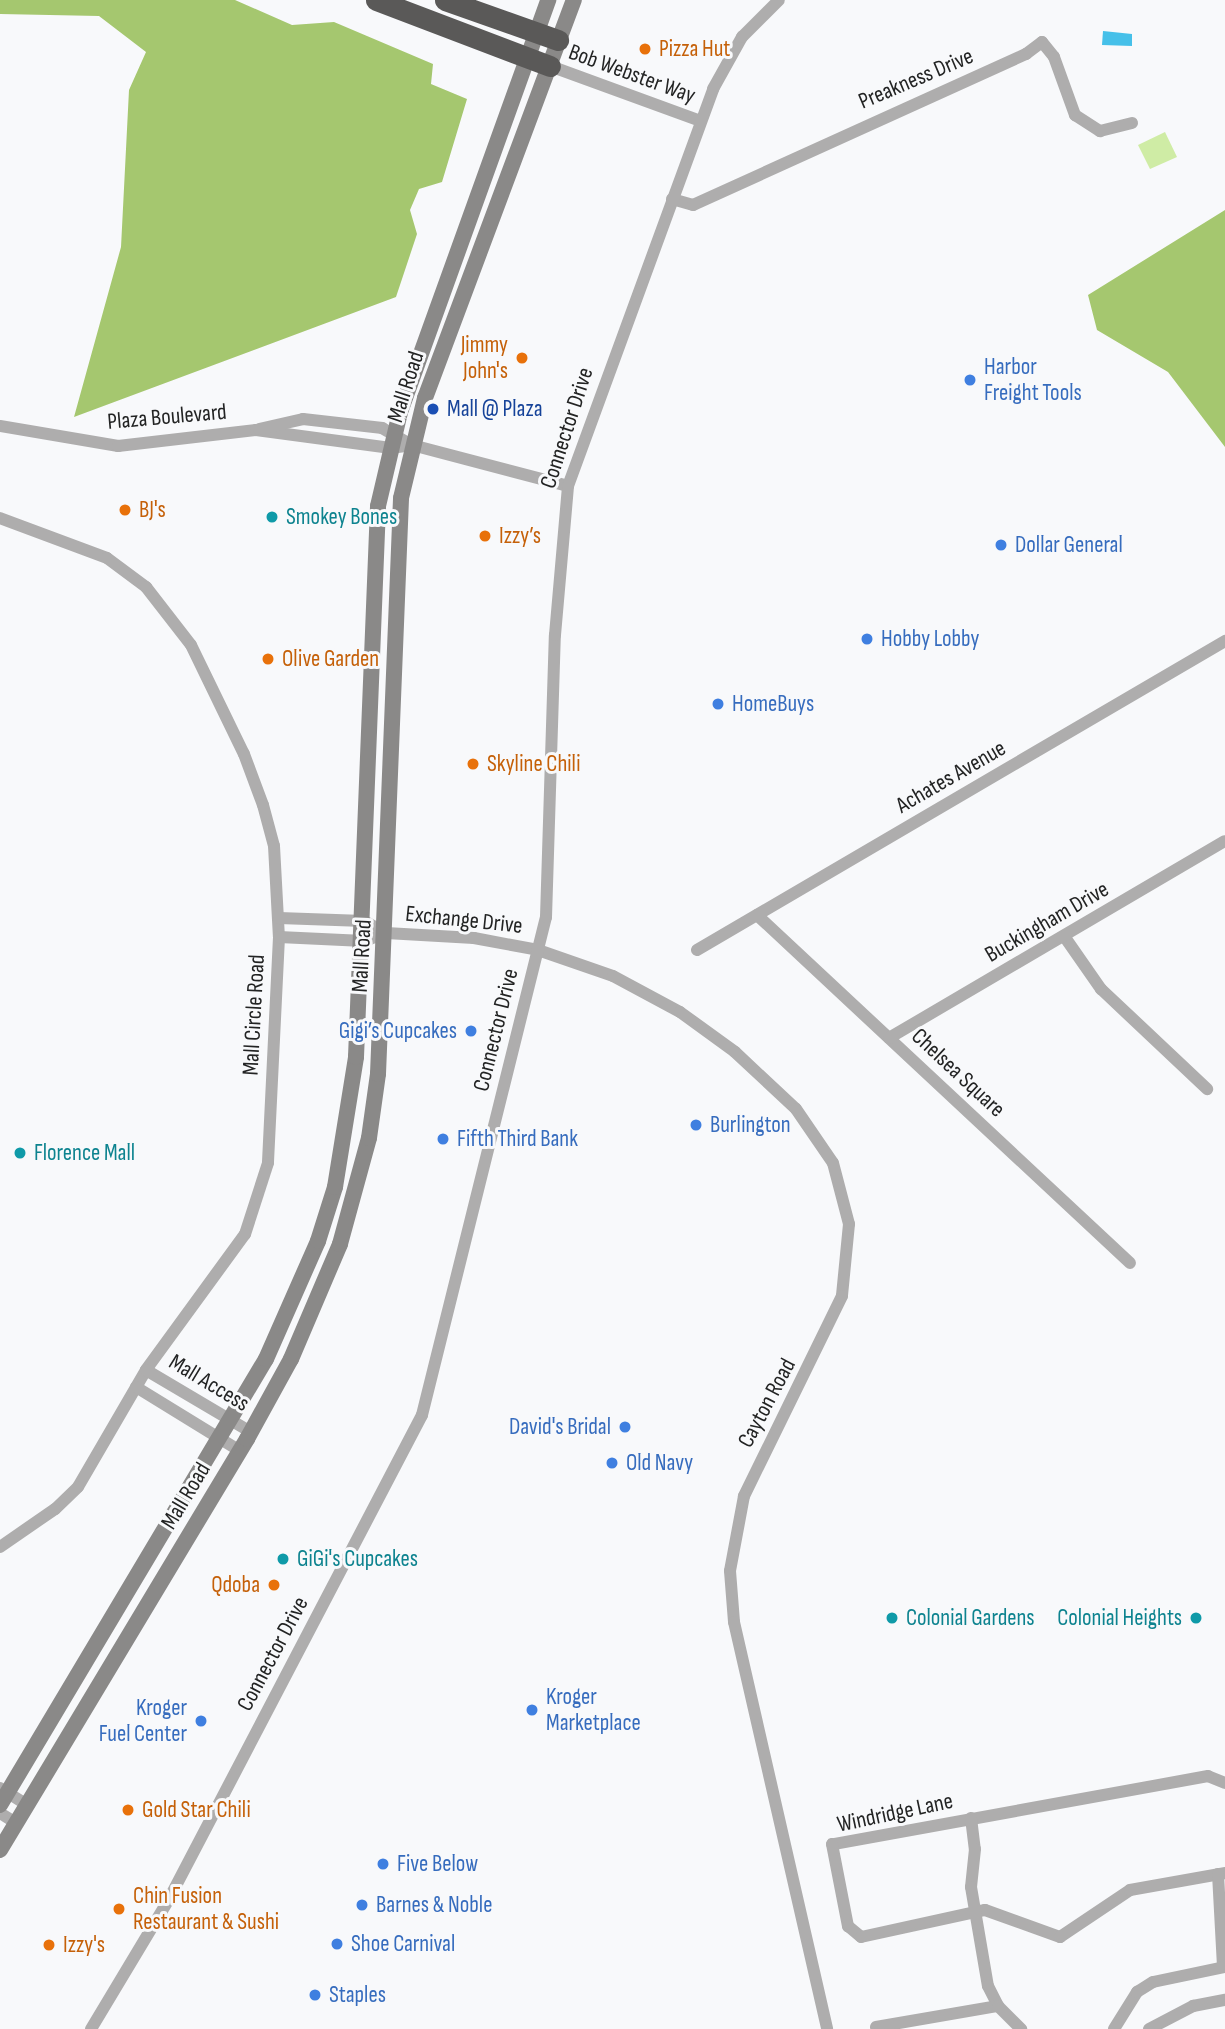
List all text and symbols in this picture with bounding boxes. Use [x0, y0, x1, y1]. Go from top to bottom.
place label: Pizza Hut [659, 35, 730, 63]
street label: Bob Webster Way [565, 38, 699, 110]
marker: Pizza Hut [637, 41, 653, 57]
street label: Preakness Drive [854, 42, 978, 116]
place label: Jimmy John's [461, 331, 508, 385]
street label: Mall Road [382, 348, 430, 426]
marker: Jimmy John's [514, 350, 530, 366]
place label: Harbor Freight Tools [984, 353, 1082, 407]
street label: Connector Drive [535, 364, 599, 492]
marker: Harbor Freight Tools [962, 372, 978, 388]
place label: Mall @ Plaza [447, 395, 543, 423]
street label: Plaza Boulevard [106, 398, 228, 436]
marker: Mall @ Plaza [425, 401, 441, 417]
place label: BJ's [139, 496, 166, 524]
marker: BJ's [117, 502, 133, 518]
place label: Smokey Bones [286, 503, 397, 531]
marker: Smokey Bones [264, 509, 280, 525]
place label: Izzy’s [499, 522, 541, 550]
marker: Izzy’s [477, 528, 493, 544]
place label: Dollar General [1015, 531, 1123, 559]
marker: Dollar General [993, 537, 1009, 553]
place label: Hobby Lobby [881, 625, 979, 653]
marker: Hobby Lobby [859, 631, 875, 647]
place label: Olive Garden [282, 645, 379, 673]
marker: Olive Garden [260, 651, 276, 667]
place label: HomeBuys [732, 690, 814, 718]
marker: HomeBuys [710, 696, 726, 712]
street label: Achates Avenue [891, 734, 1011, 820]
place label: Skyline Chili [487, 750, 581, 778]
marker: Skyline Chili [465, 756, 481, 772]
street label: Buckingham Drive [980, 875, 1114, 969]
street label: Exchange Drive [404, 900, 524, 940]
street label: Mall Road [346, 919, 378, 993]
street label: Mall Circle Road [237, 954, 271, 1076]
street label: Connector Drive [467, 966, 525, 1094]
place label: Gigi’s Cupcakes [339, 1017, 457, 1045]
marker: Gigi’s Cupcakes [463, 1023, 479, 1039]
street label: Chelsea Square [905, 1023, 1011, 1123]
place label: Burlington [710, 1111, 791, 1139]
marker: Burlington [688, 1117, 704, 1133]
place label: Fifth Third Bank [457, 1125, 578, 1153]
marker: Fifth Third Bank [435, 1131, 451, 1147]
place label: Florence Mall [34, 1139, 135, 1167]
marker: Florence Mall [12, 1145, 28, 1161]
street label: Mall Access [164, 1348, 254, 1418]
street label: Cayton Road [732, 1354, 802, 1452]
place label: David's Bridal [509, 1413, 611, 1441]
marker: David's Bridal [617, 1419, 633, 1435]
place label: Old Navy [626, 1449, 693, 1477]
marker: Old Navy [604, 1455, 620, 1471]
street label: Mall Road [155, 1458, 217, 1534]
place label: GiGi's Cupcakes [297, 1545, 418, 1573]
marker: GiGi's Cupcakes [275, 1551, 291, 1567]
place label: Qdoba [211, 1571, 260, 1599]
marker: Qdoba [266, 1577, 282, 1593]
street label: Connector Drive [231, 1592, 315, 1716]
place label: Colonial Gardens [906, 1604, 1035, 1632]
place label: Colonial Heights [1057, 1604, 1182, 1632]
marker: Colonial Gardens [884, 1610, 900, 1626]
marker: Colonial Heights [1188, 1610, 1204, 1626]
place label: Kroger Marketplace [546, 1683, 641, 1737]
place label: Kroger Fuel Center [99, 1694, 187, 1748]
marker: Kroger Marketplace [524, 1702, 540, 1718]
marker: Kroger Fuel Center [193, 1713, 209, 1729]
street label: Windridge Lane [835, 1787, 955, 1839]
place label: Gold Star Chili [142, 1796, 251, 1824]
marker: Gold Star Chili [120, 1802, 136, 1818]
place label: Five Below [397, 1850, 478, 1878]
marker: Five Below [375, 1856, 391, 1872]
place label: Chin Fusion Restaurant & Sushi [133, 1882, 279, 1936]
place label: Barnes & Noble [376, 1891, 492, 1919]
marker: Barnes & Noble [354, 1897, 370, 1913]
marker: Chin Fusion Restaurant & Sushi [111, 1901, 127, 1917]
place label: Shoe Carnival [351, 1930, 455, 1958]
place label: Izzy's [63, 1931, 105, 1959]
marker: Shoe Carnival [329, 1936, 345, 1952]
marker: Izzy's [41, 1937, 57, 1953]
place label: Staples [329, 1981, 386, 2009]
marker: Staples [307, 1987, 323, 2003]

